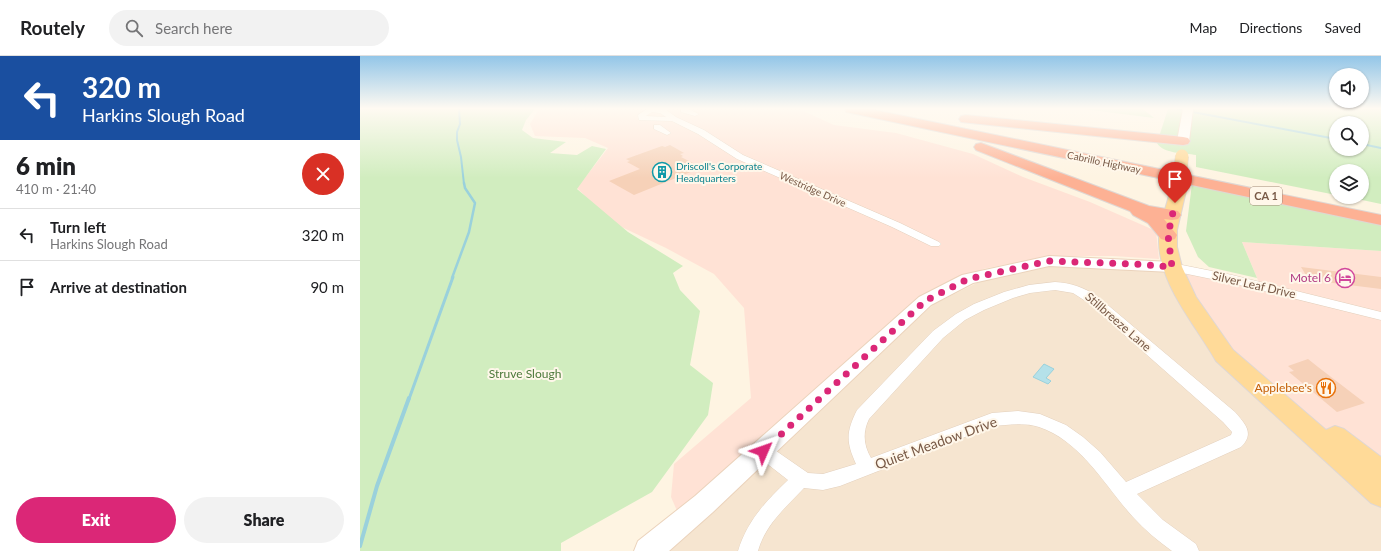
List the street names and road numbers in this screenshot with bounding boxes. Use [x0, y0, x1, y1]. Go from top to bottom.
street label: Cabrillo Highway [1066, 148, 1143, 176]
street label: Westridge Drive [778, 169, 848, 209]
road number: CA 1 [1250, 187, 1282, 205]
street label: Silver Leaf Drive [1211, 268, 1297, 301]
street label: Stillbreeze Lane [1082, 289, 1154, 354]
street label: Quiet Meadow Drive [872, 413, 999, 473]

